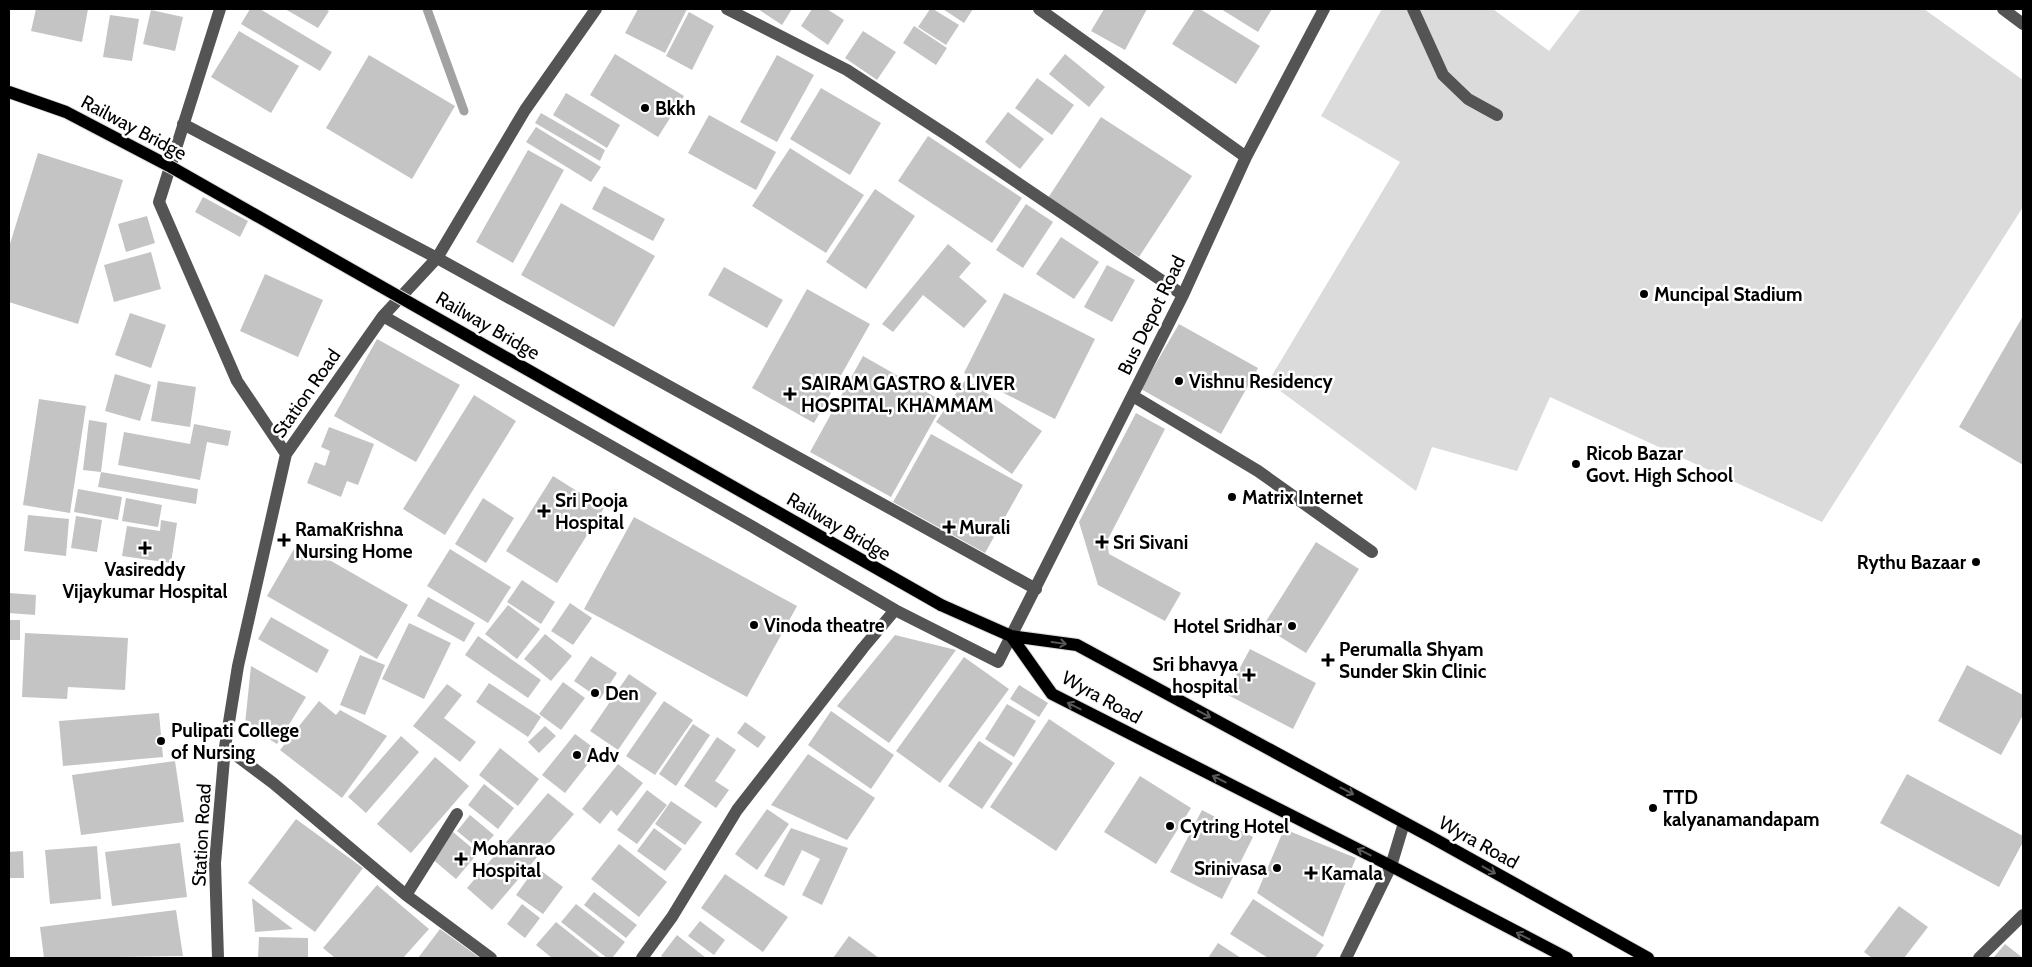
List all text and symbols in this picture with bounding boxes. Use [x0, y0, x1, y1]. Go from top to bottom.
street label: Railway Bridge [77, 90, 191, 165]
place label: Bkkh [655, 97, 696, 120]
marker: Bkkh [639, 102, 651, 114]
street label: Bus Depot Road [1113, 252, 1190, 378]
place label: Muncipal Stadium [1654, 283, 1803, 306]
street label: Railway Bridge [432, 286, 544, 365]
marker: Muncipal Stadium [1638, 288, 1650, 300]
street label: Station Road [267, 344, 345, 442]
place label: Vishnu Residency [1189, 370, 1334, 393]
place label: SAIRAM GASTRO & LIVER HOSPITAL, KHAMMAM [801, 372, 1015, 417]
marker: Vishnu Residency [1173, 375, 1185, 387]
marker: SAIRAM GASTRO & LIVER HOSPITAL, KHAMMAM [783, 387, 797, 401]
place label: Ricob Bazar Govt. High School [1586, 442, 1733, 487]
marker: Ricob Bazar Govt. High School [1570, 458, 1582, 470]
place label: Matrix Internet [1242, 486, 1363, 509]
street label: Railway Bridge [783, 487, 895, 566]
place label: Sri Pooja Hospital [555, 489, 628, 534]
marker: Matrix Internet [1226, 491, 1238, 503]
marker: Sri Pooja Hospital [537, 504, 551, 518]
place label: Murali [959, 516, 1010, 539]
place label: RamaKrishna Nursing Home [295, 518, 413, 563]
marker: Murali [943, 521, 955, 533]
place label: Sri Sivani [1113, 531, 1188, 554]
marker: RamaKrishna Nursing Home [277, 533, 291, 547]
marker: Sri Sivani [1095, 535, 1109, 549]
marker: Vasireddy Vijaykumar Hospital [138, 541, 152, 555]
place label: Rythu Bazaar [1857, 551, 1967, 574]
marker: Rythu Bazaar [1970, 556, 1982, 568]
place label: Vasireddy Vijaykumar Hospital [62, 558, 228, 603]
place label: Vinoda theatre [764, 614, 885, 637]
place label: Hotel Sridhar [1173, 615, 1283, 638]
marker: Vinoda theatre [748, 619, 760, 631]
marker: Hotel Sridhar [1286, 620, 1298, 632]
one-way arrow [1051, 638, 1067, 648]
place label: Perumalla Shyam Sunder Skin Clinic [1339, 638, 1487, 683]
place label: Sri bhavya hospital [1153, 653, 1239, 698]
marker: Perumalla Shyam Sunder Skin Clinic [1321, 653, 1335, 667]
street label: Wyra Road [1058, 666, 1146, 729]
marker: Sri bhavya hospital [1242, 668, 1256, 682]
place label: Den [605, 682, 639, 705]
marker: Den [589, 687, 601, 699]
one-way arrow [1067, 700, 1082, 710]
one-way arrow [1196, 710, 1211, 719]
place label: Pulipati College of Nursing [171, 719, 299, 764]
marker: Pulipati College of Nursing [155, 735, 167, 747]
place label: Adv [587, 744, 619, 767]
marker: Adv [571, 749, 583, 761]
one-way arrow [1212, 774, 1227, 783]
street label: Station Road [187, 783, 216, 887]
place label: TTD kalyanamandapam [1663, 786, 1820, 831]
one-way arrow [1339, 787, 1354, 797]
marker: TTD kalyanamandapam [1647, 802, 1659, 814]
street label: Wyra Road [1435, 811, 1523, 874]
place label: Cytring Hotel [1180, 815, 1289, 838]
marker: Cytring Hotel [1164, 820, 1176, 832]
place label: Mohanrao Hospital [472, 837, 555, 882]
one-way arrow [1357, 847, 1372, 856]
marker: Mohanrao Hospital [454, 852, 468, 866]
place label: Srinivasa [1194, 857, 1268, 880]
marker: Srinivasa [1271, 862, 1283, 874]
place label: Kamala [1321, 862, 1383, 885]
one-way arrow [1482, 865, 1496, 875]
marker: Kamala [1305, 867, 1317, 879]
one-way arrow [1516, 931, 1531, 941]

